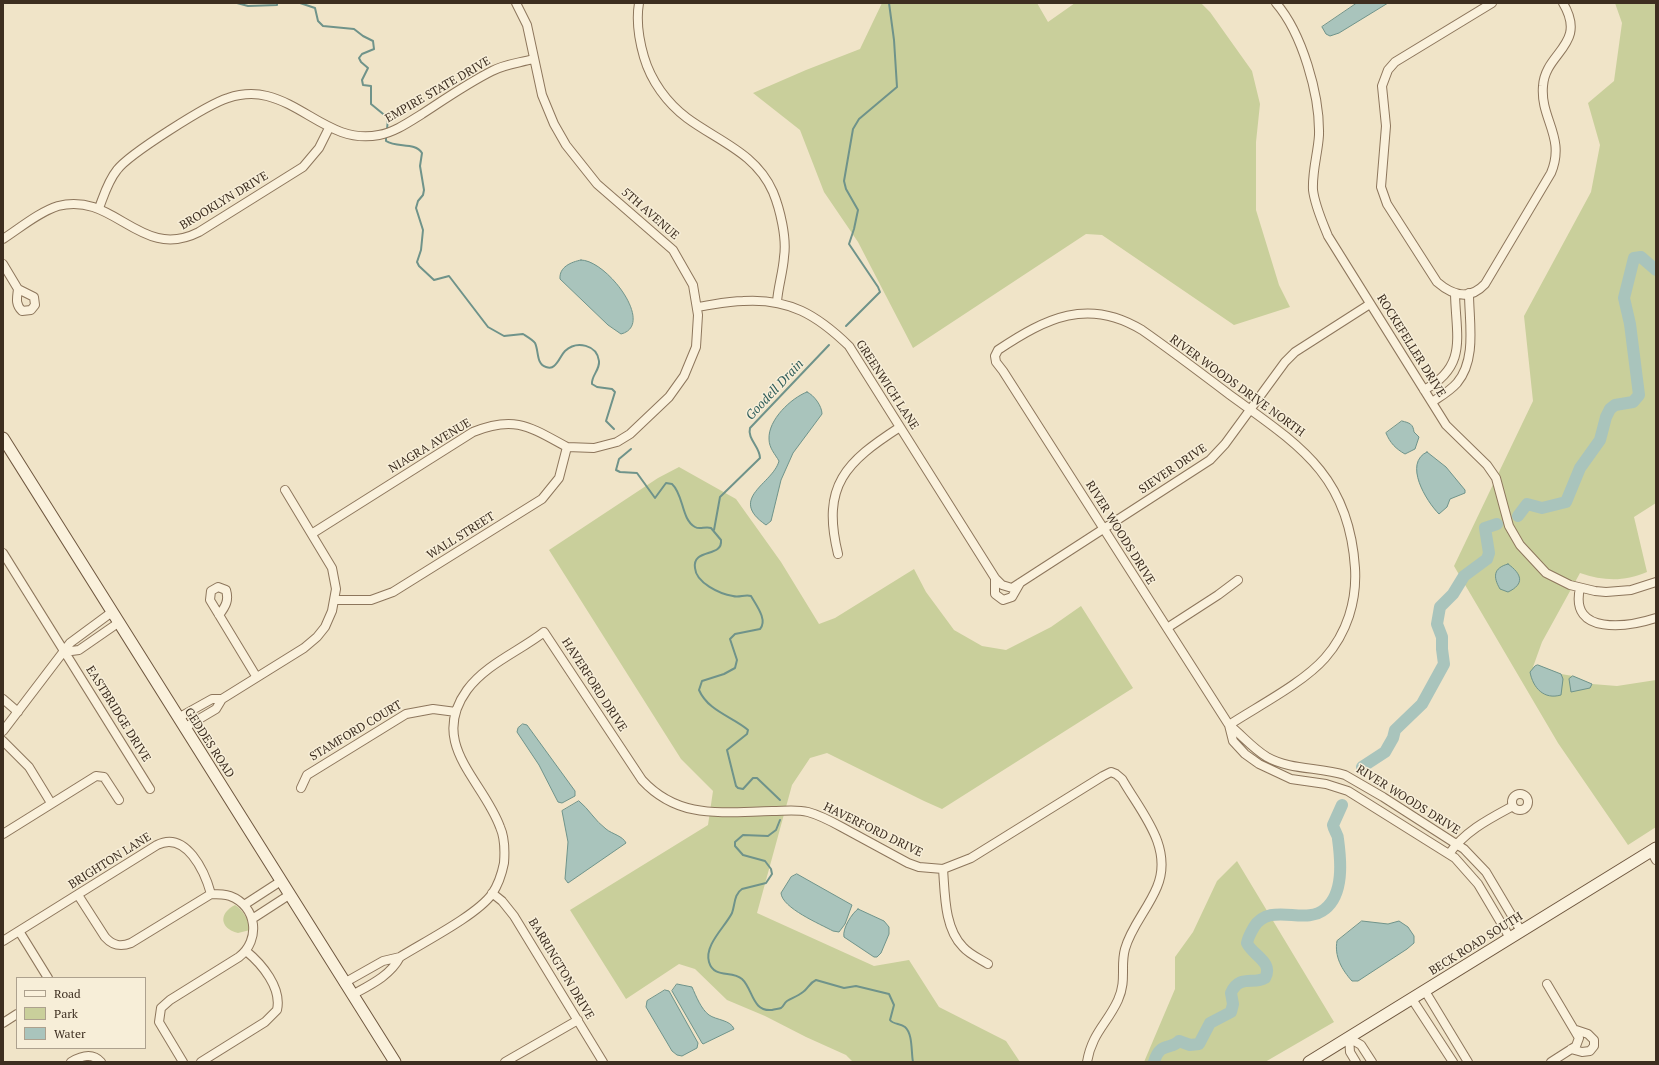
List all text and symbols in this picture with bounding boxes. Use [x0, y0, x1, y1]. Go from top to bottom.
street label: EMPIRE STATE DRIVE [383, 54, 493, 126]
street label: BROOKLYN DRIVE [177, 169, 271, 233]
street label: 5TH AVENUE [618, 185, 682, 243]
street label: ROCKEFELLER DRIVE [1374, 292, 1448, 400]
street label: RIVER WOODS DRIVE NORTH [1167, 332, 1307, 440]
street label: GREENWICH LANE [853, 337, 921, 433]
water label: Goodell Drain [743, 356, 807, 424]
street label: NIAGRA AVENUE [386, 416, 474, 476]
street label: SIEVER DRIVE [1136, 441, 1210, 497]
street label: RIVER WOODS DRIVE [1082, 478, 1158, 588]
street label: WALL STREET [424, 509, 498, 563]
street label: HAVERFORD DRIVE [558, 636, 630, 734]
street label: EASTBRIDGE DRIVE [83, 663, 153, 765]
street label: STAMFORD COURT [307, 698, 405, 764]
street label: GEDDES ROAD [181, 705, 237, 781]
street label: RIVER WOODS DRIVE [1353, 762, 1463, 838]
street label: HAVERFORD DRIVE [821, 800, 925, 860]
street label: BRIGHTON LANE [66, 830, 154, 892]
street label: BECK ROAD SOUTH [1427, 909, 1525, 979]
street label: BARRINGTON DRIVE [525, 916, 597, 1022]
legend [16, 977, 146, 1049]
text: Road [54, 986, 81, 1001]
text: Park [54, 1006, 78, 1021]
text: Water [54, 1026, 86, 1041]

